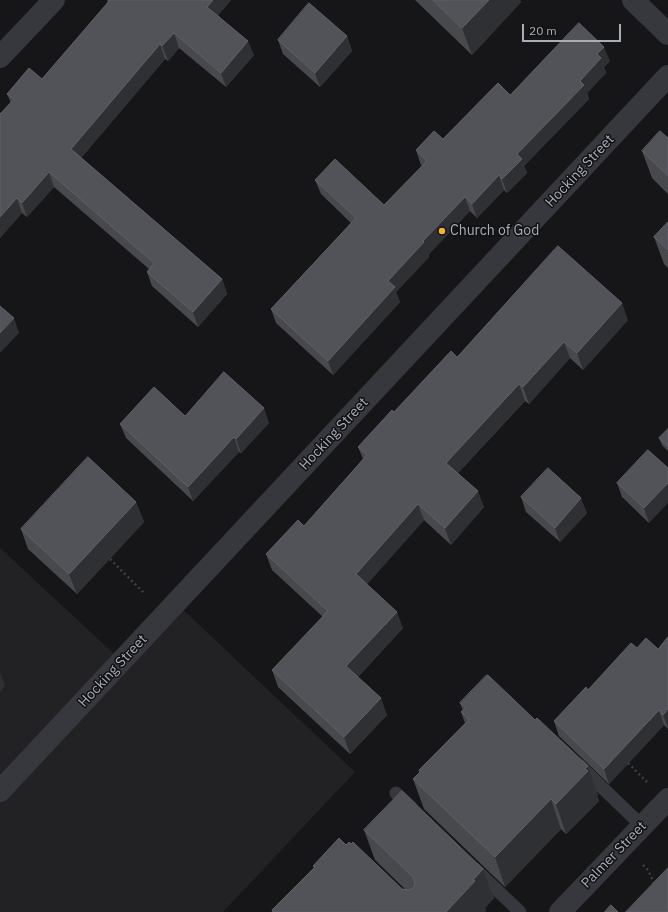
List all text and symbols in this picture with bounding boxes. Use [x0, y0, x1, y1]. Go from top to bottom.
scale bar [524, 16, 623, 42]
text: 20 m [529, 23, 557, 38]
street label: Hocking Street [542, 131, 618, 211]
place label: Church of God [450, 223, 539, 239]
marker: Church of God [437, 226, 447, 236]
street label: Hocking Street [296, 394, 372, 474]
street label: Hocking Street [75, 631, 151, 711]
street label: Palmer Street [578, 818, 650, 892]

